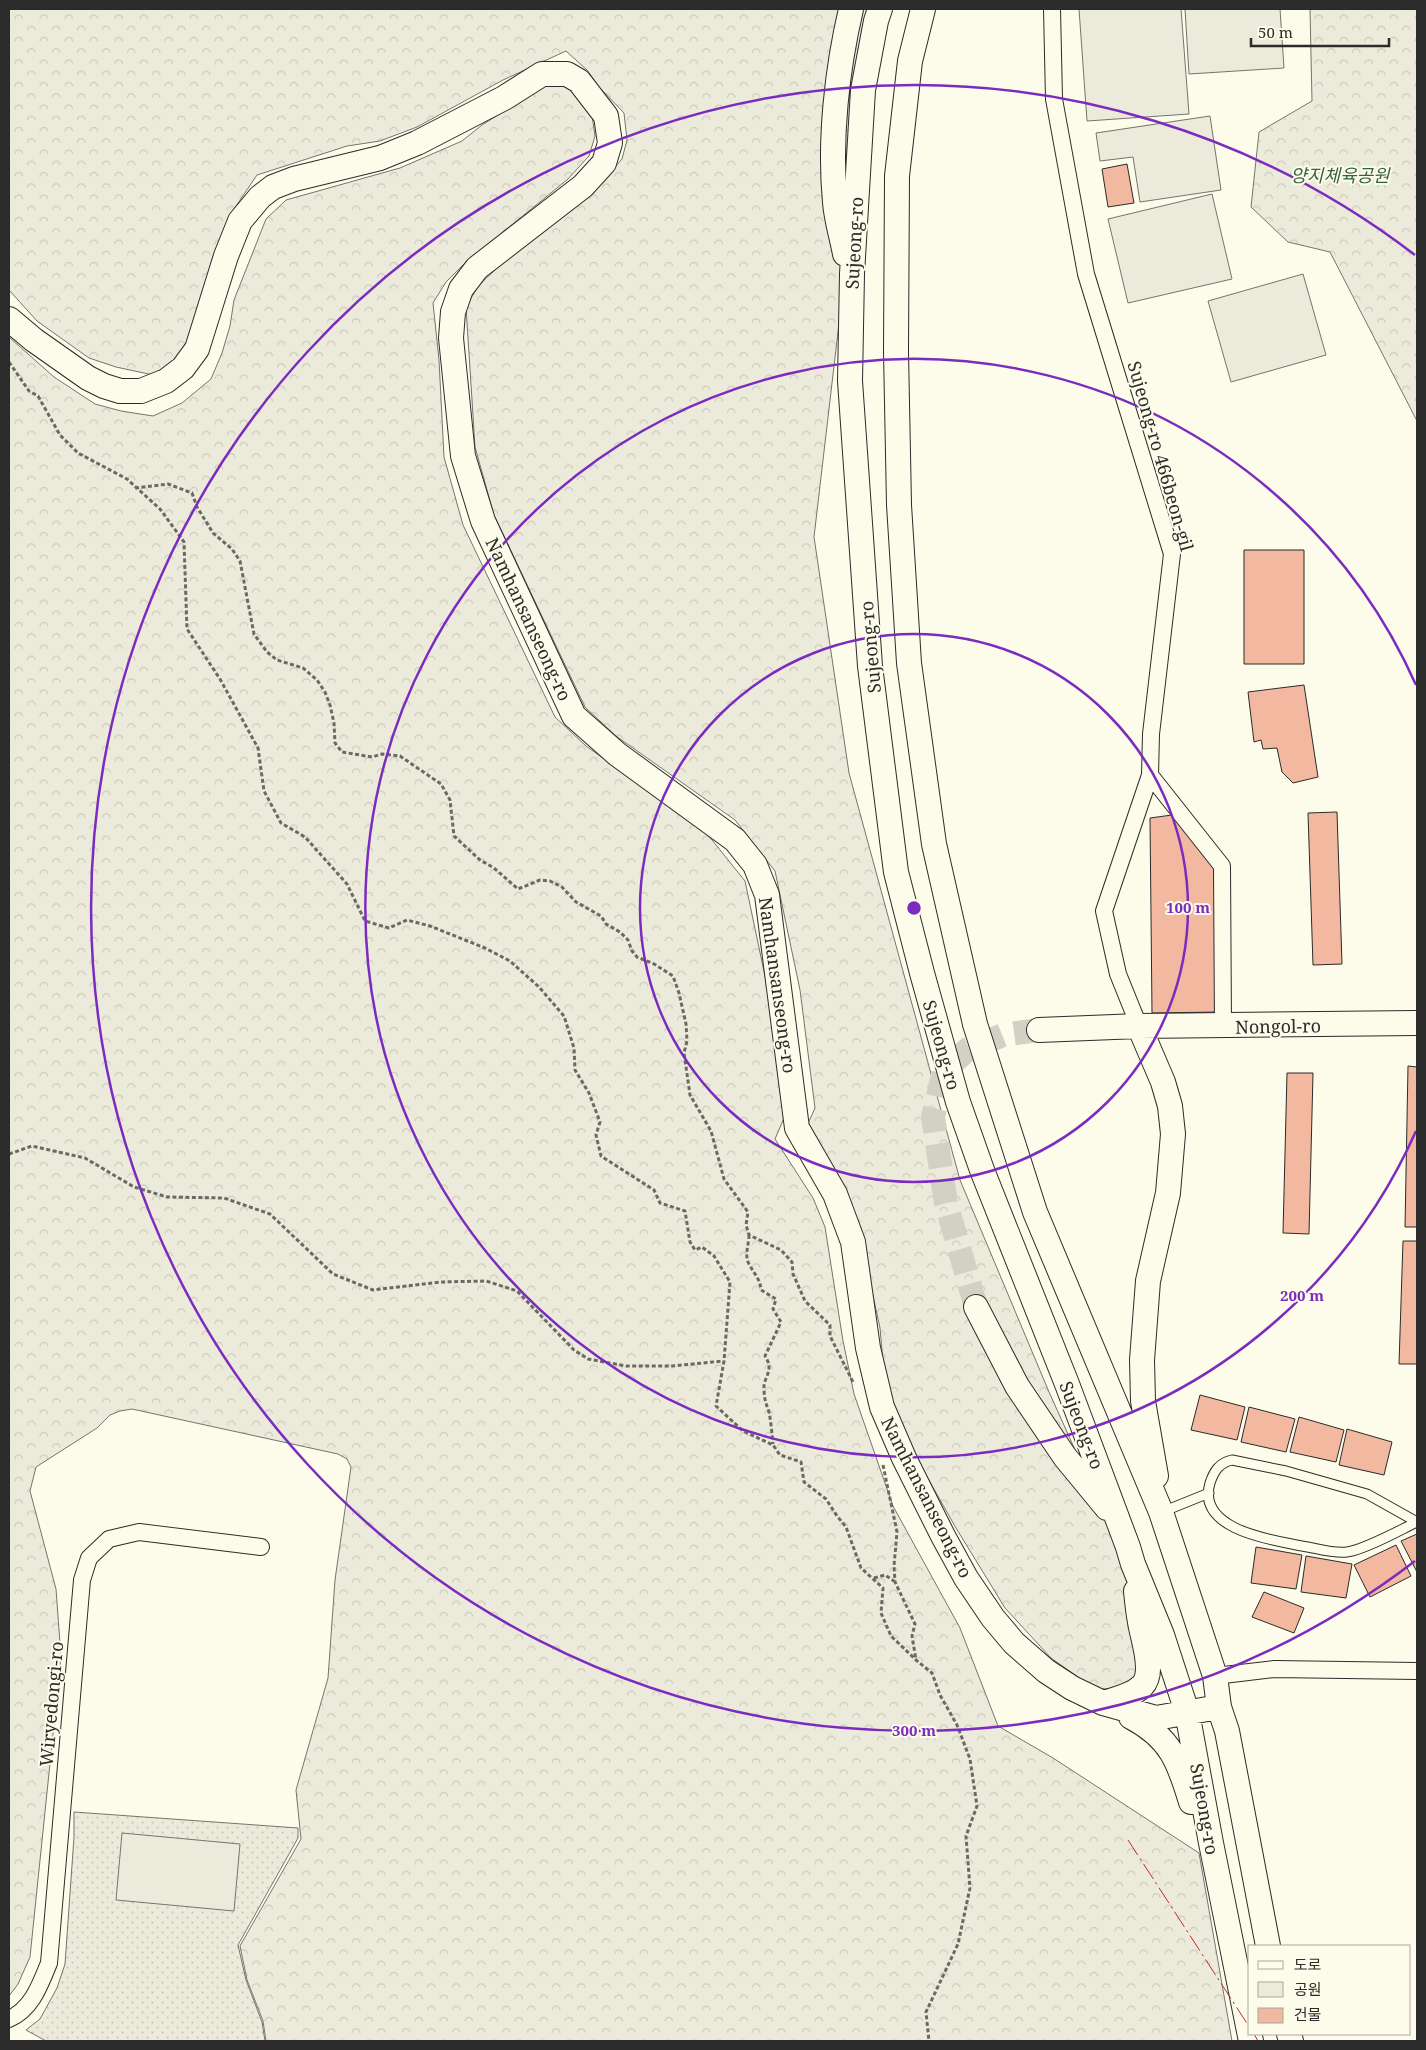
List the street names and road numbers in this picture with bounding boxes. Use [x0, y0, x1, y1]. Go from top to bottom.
street label: Sujeong-ro [840, 196, 868, 290]
street label: Sujeong-ro 466beon-gil [1122, 358, 1200, 554]
street label: Namhansanseong-ro [481, 533, 577, 705]
street label: Sujeong-ro [854, 600, 886, 694]
street label: Namhansanseong-ro [754, 895, 802, 1075]
street label: Sujeong-ro [918, 997, 966, 1093]
street label: Nongol-ro [1235, 1013, 1321, 1039]
street label: Sujeong-ro [1054, 1378, 1110, 1472]
street label: Namhansanseong-ro [876, 1412, 978, 1582]
street label: Wiryedongi-ro [34, 1640, 68, 1768]
street label: Sujeong-ro [1185, 1761, 1225, 1857]

